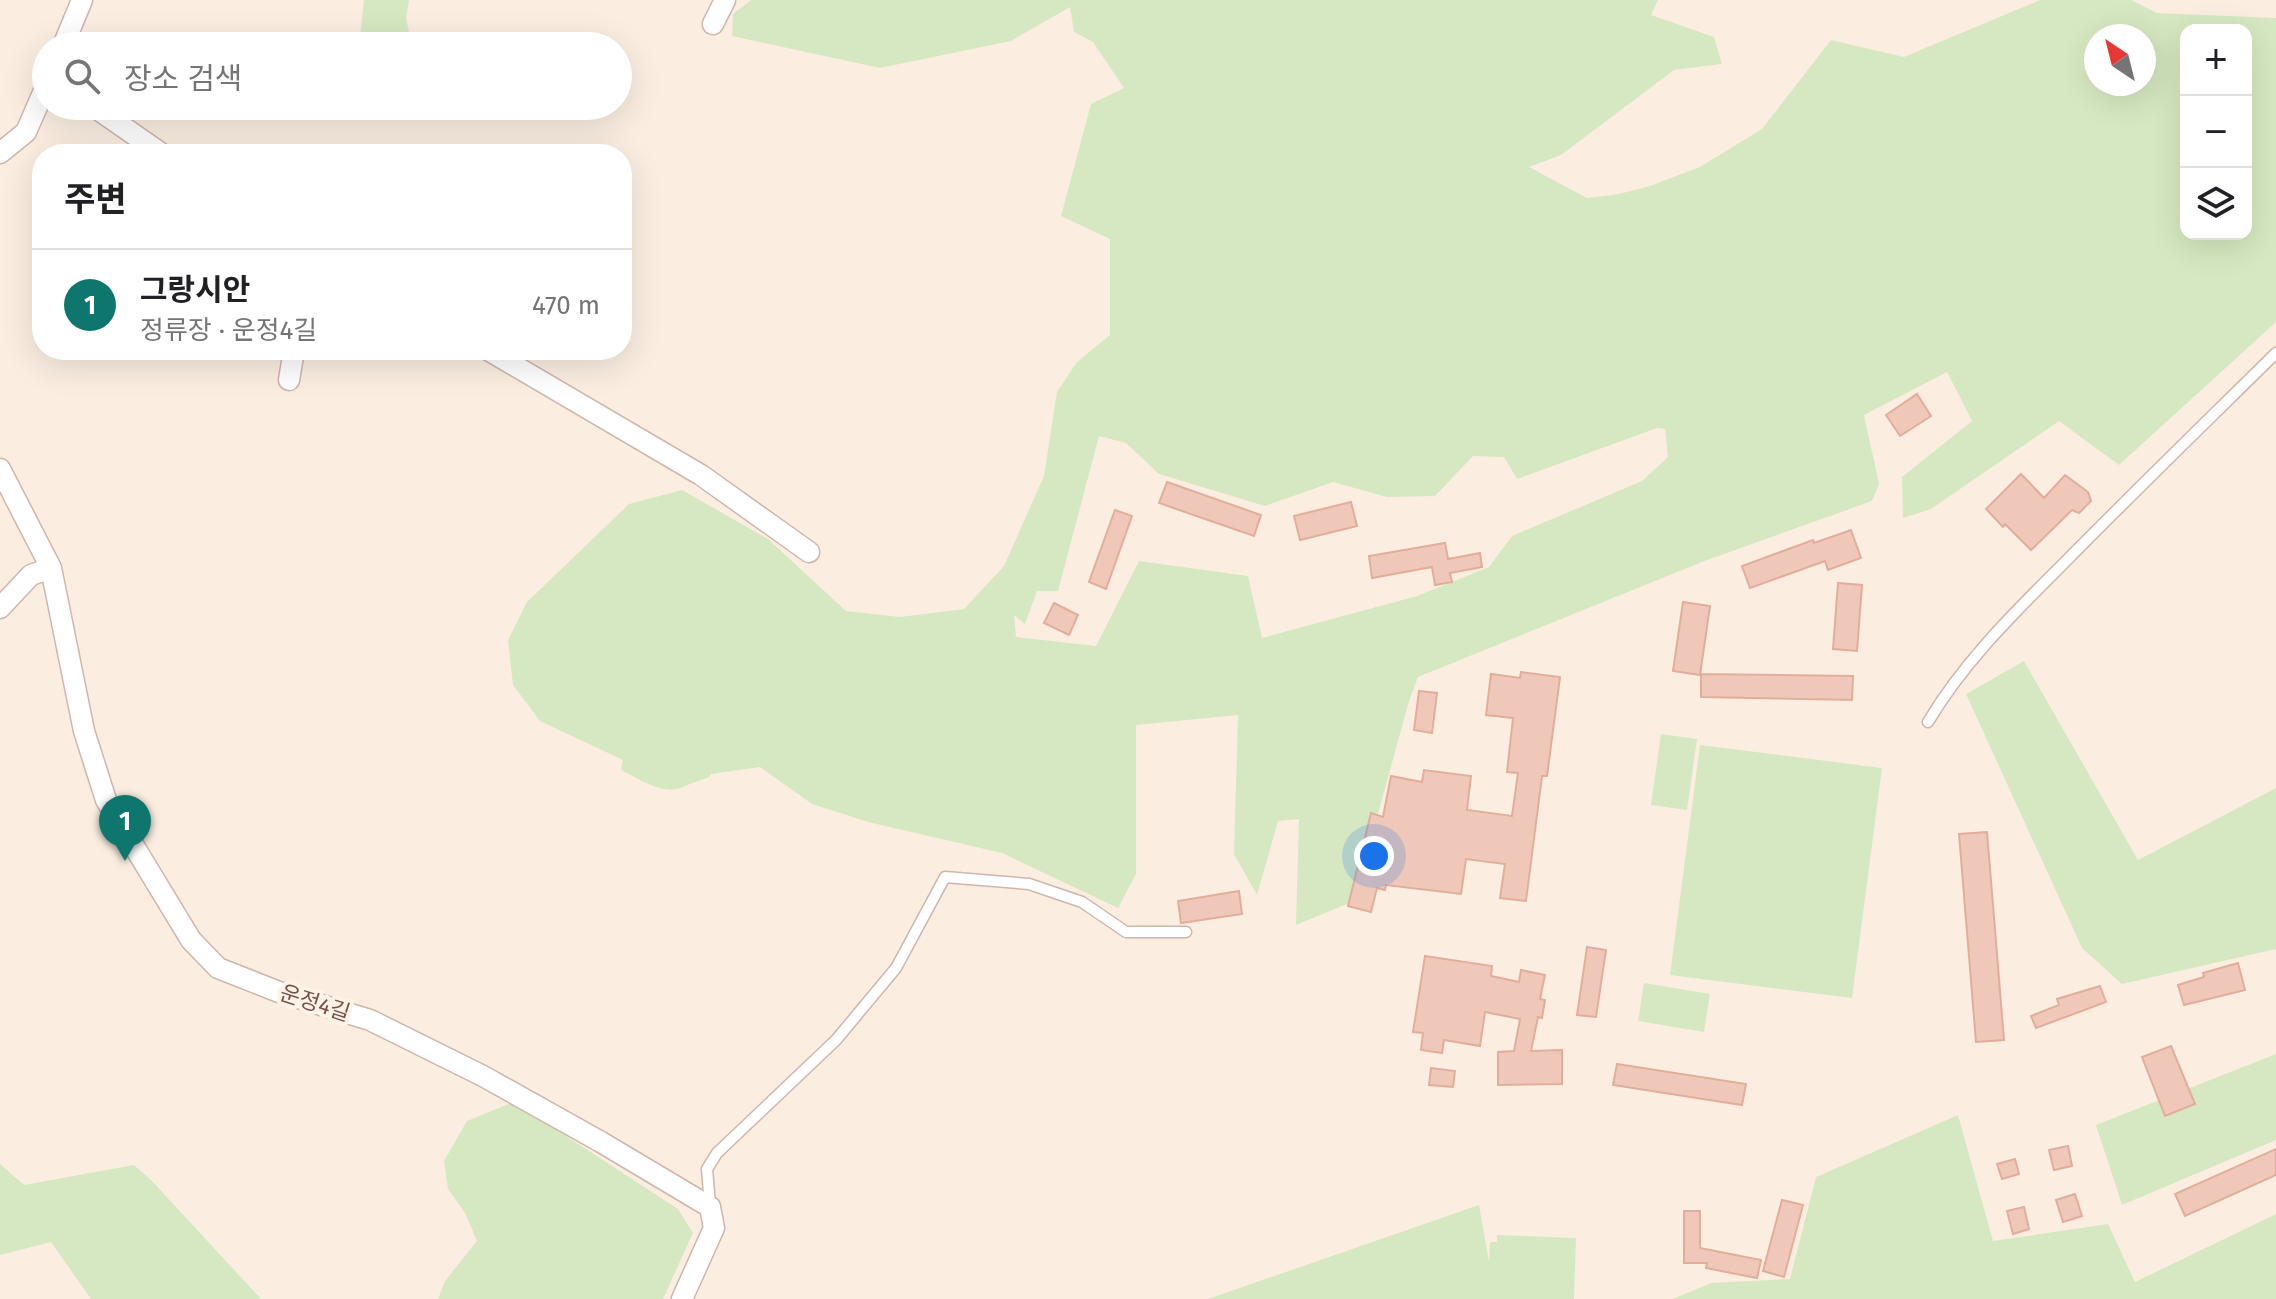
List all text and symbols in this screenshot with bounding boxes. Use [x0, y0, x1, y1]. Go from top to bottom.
north arrow [2084, 24, 2156, 96]
map controls [2180, 24, 2252, 240]
button: + [2180, 24, 2252, 96]
search box [32, 32, 632, 120]
icon: search [60, 54, 104, 98]
text: 장소 검색 [124, 61, 242, 97]
button: − [2180, 96, 2252, 168]
button: layers [2180, 168, 2252, 240]
text: 주변 [64, 179, 127, 220]
text: 그랑시안 [140, 272, 250, 308]
text: 1 [84, 290, 96, 321]
text: 470 m [532, 290, 600, 321]
text: 정류장 · 운정4길 [140, 315, 317, 346]
pin: 1 [99, 795, 151, 861]
your location [1354, 836, 1394, 876]
street label: 운정4길 [276, 979, 354, 1027]

